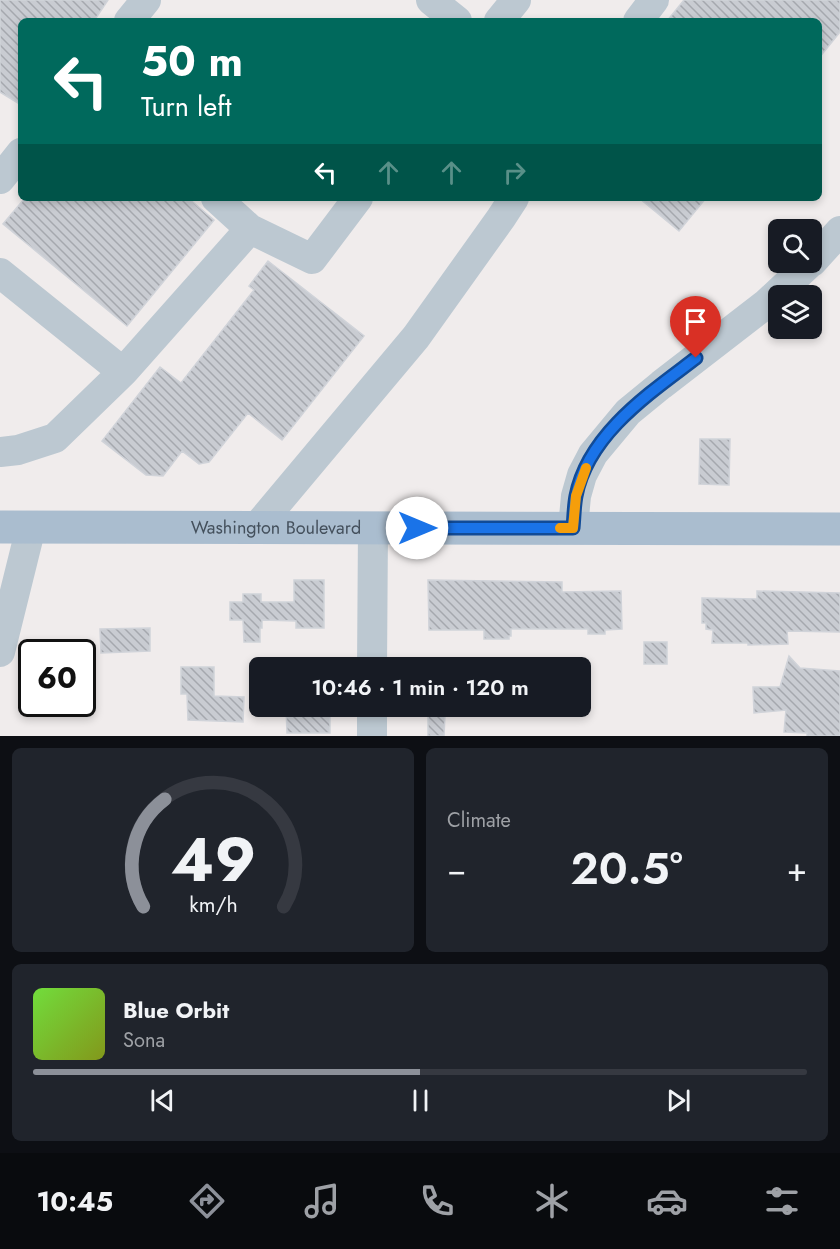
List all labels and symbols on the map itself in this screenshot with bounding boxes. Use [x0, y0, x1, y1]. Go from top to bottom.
pin [670, 296, 721, 358]
position arrow [385, 496, 449, 560]
street label: Washington Boulevard [191, 514, 361, 541]
speed limit sign: 60 [18, 639, 96, 717]

